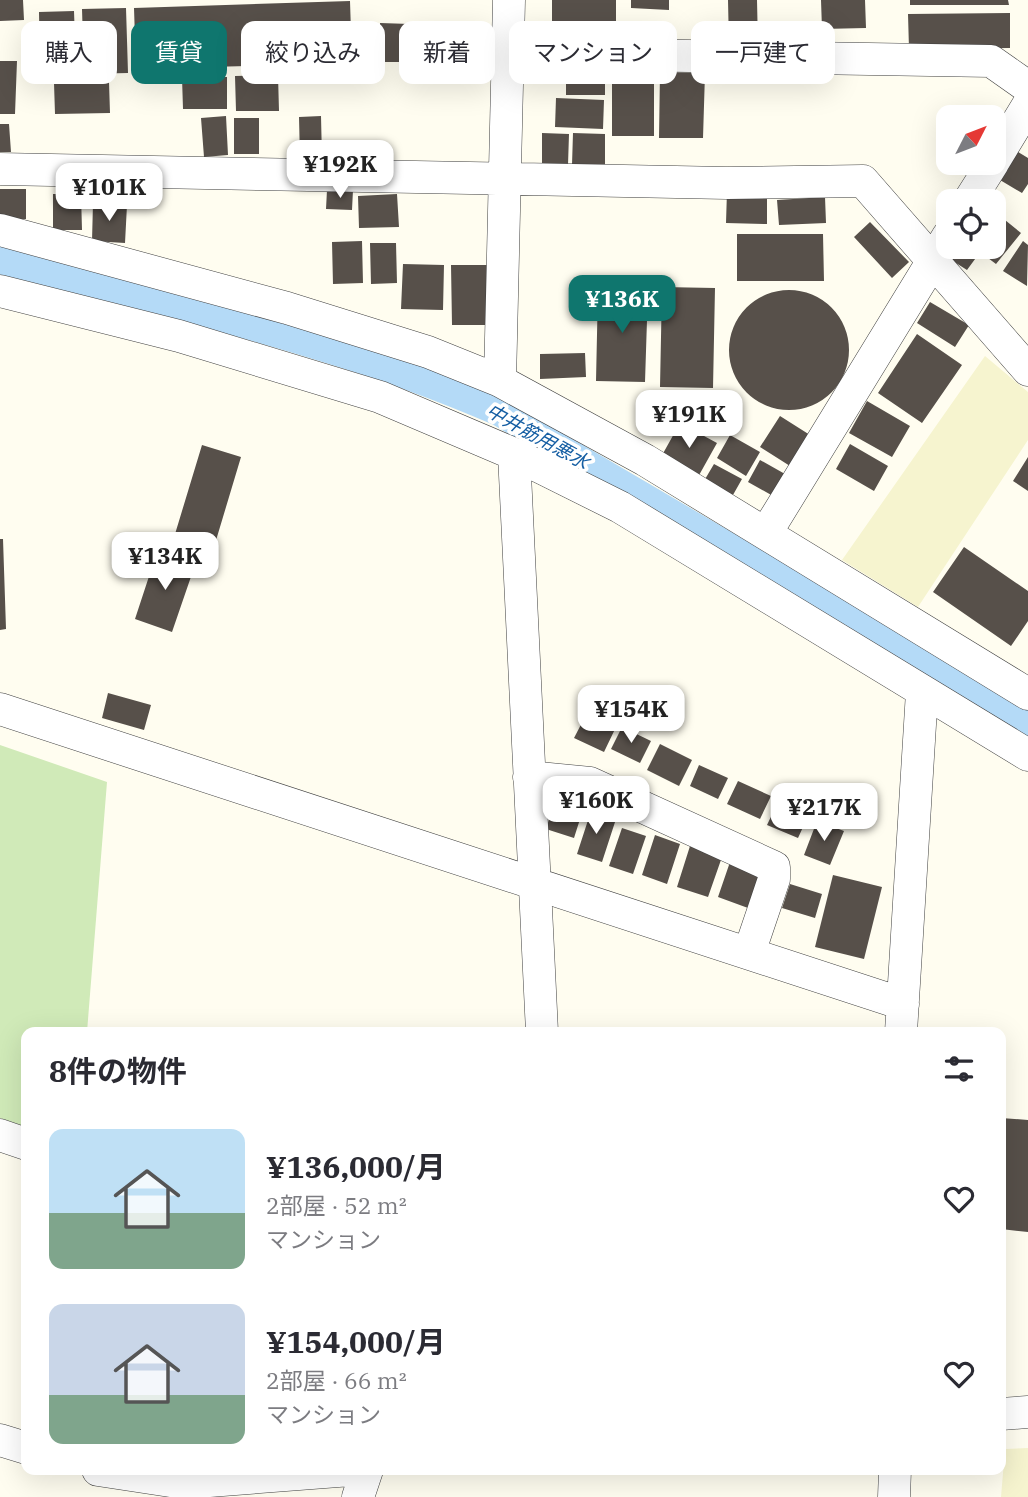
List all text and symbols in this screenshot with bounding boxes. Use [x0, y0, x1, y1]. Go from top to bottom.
chip: 購入 [21, 21, 117, 84]
chip: 賃貸 [131, 21, 227, 84]
chip: 絞り込み [241, 21, 385, 84]
chip: 新着 [399, 21, 495, 84]
chip: マンション [509, 21, 677, 84]
chip: 一戸建て [691, 21, 835, 84]
north arrow [936, 105, 1006, 175]
map controls [936, 105, 1006, 259]
pin: ¥192K [291, 140, 389, 200]
text: ¥192K [303, 148, 377, 178]
pin: ¥101K [60, 164, 158, 223]
text: ¥101K [72, 171, 146, 201]
button: locate [936, 189, 1006, 259]
pin: ¥136K [573, 276, 671, 335]
text: ¥136K [585, 283, 659, 313]
pin: ¥191K [640, 391, 738, 450]
water label: 中井筋用悪水 [482, 398, 595, 475]
text: ¥191K [652, 398, 726, 428]
pin: ¥134K [116, 532, 214, 592]
text: ¥134K [128, 540, 202, 570]
pin: ¥154K [582, 686, 680, 745]
text: ¥154K [594, 693, 668, 723]
pin: ¥160K [547, 776, 645, 836]
text: ¥160K [559, 784, 633, 814]
pin: ¥217K [775, 784, 873, 843]
text: ¥217K [787, 791, 861, 821]
icon: filters [940, 1050, 978, 1088]
text: 8件の物件 [49, 1051, 187, 1090]
text: ¥136,000/月 [266, 1147, 446, 1186]
icon: home [105, 1157, 189, 1241]
icon: heart [940, 1180, 978, 1218]
text: 2部屋 · 52 m² [266, 1190, 407, 1220]
text: マンション [266, 1224, 381, 1254]
text: ¥154,000/月 [266, 1322, 446, 1361]
icon: home [105, 1332, 189, 1416]
icon: heart [940, 1355, 978, 1393]
text: 2部屋 · 66 m² [266, 1365, 407, 1395]
text: マンション [266, 1399, 381, 1429]

